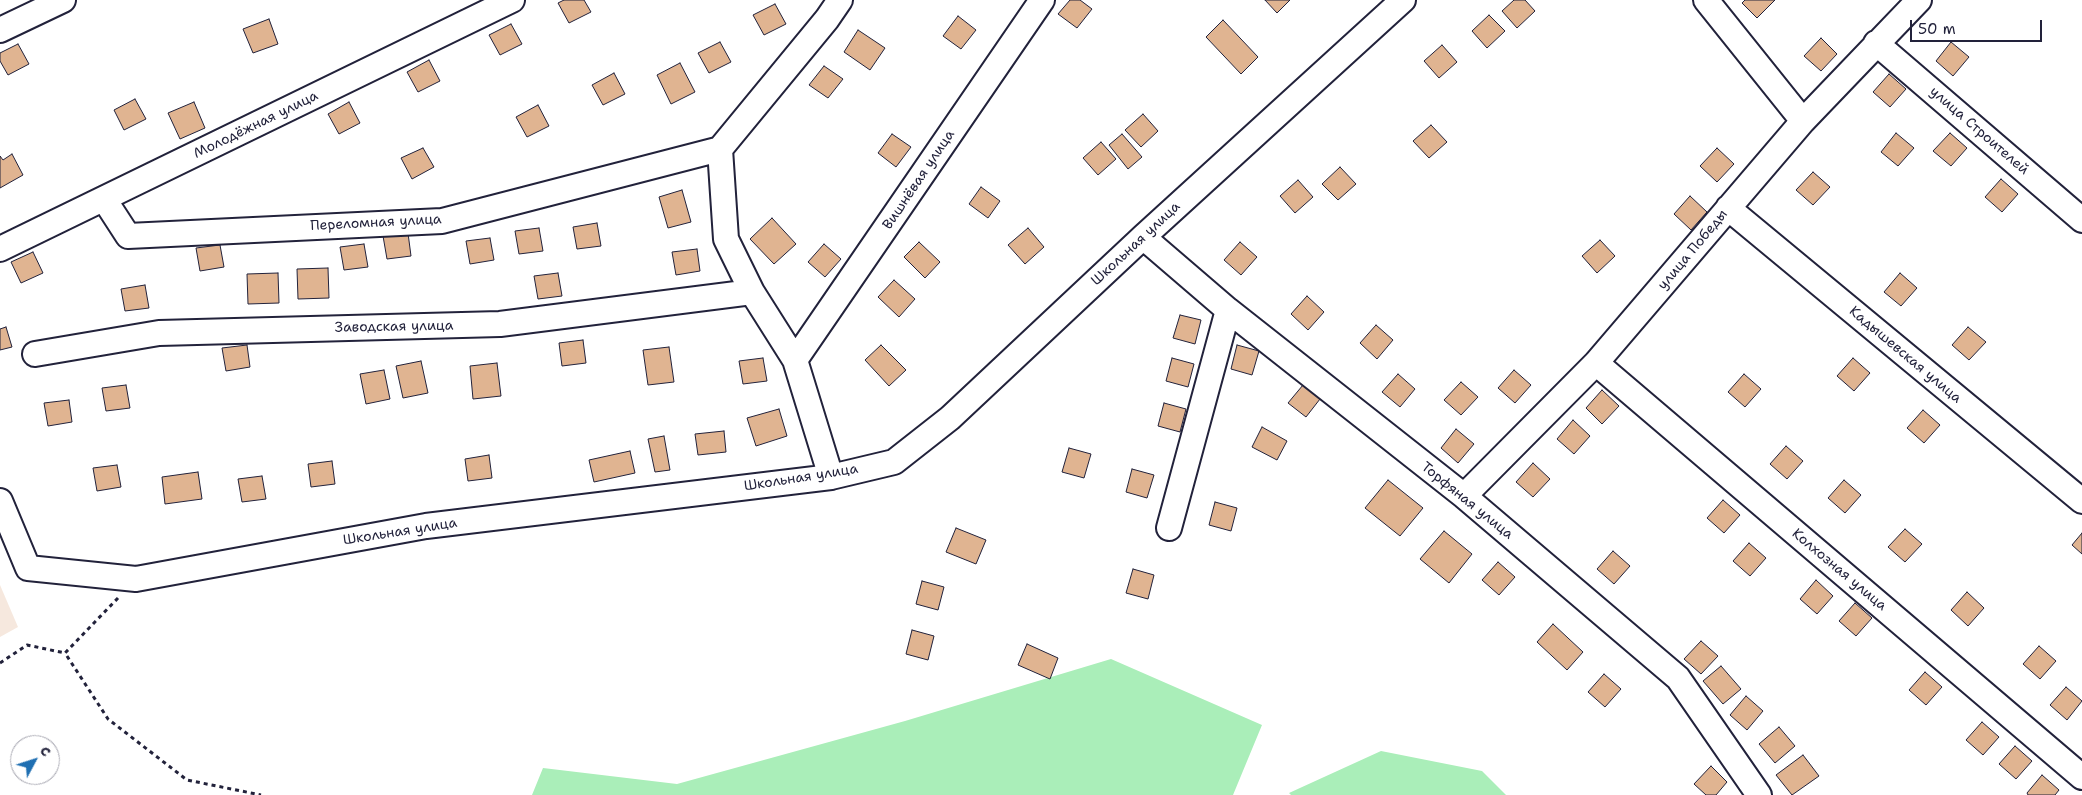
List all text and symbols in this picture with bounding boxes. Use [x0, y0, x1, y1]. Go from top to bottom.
scale bar [1912, 10, 2044, 42]
text: 50 m [1918, 19, 1956, 39]
street label: улица Строителей [1926, 83, 2032, 179]
street label: Молодёжная улица [191, 88, 321, 162]
street label: Вишнёвая улица [879, 127, 959, 233]
street label: Школьная улица [1088, 199, 1184, 289]
street label: улица Победы [1655, 206, 1731, 294]
street label: Переломная улица [310, 211, 442, 235]
street label: Кадышевская улица [1845, 303, 1965, 407]
street label: Заводская улица [335, 318, 453, 336]
street label: Торфяная улица [1418, 459, 1516, 543]
street label: Школьная улица [743, 461, 859, 495]
street label: Школьная улица [342, 515, 458, 549]
street label: Колхозная улица [1788, 525, 1890, 615]
north arrow [10, 735, 60, 785]
text: С [36, 742, 55, 760]

